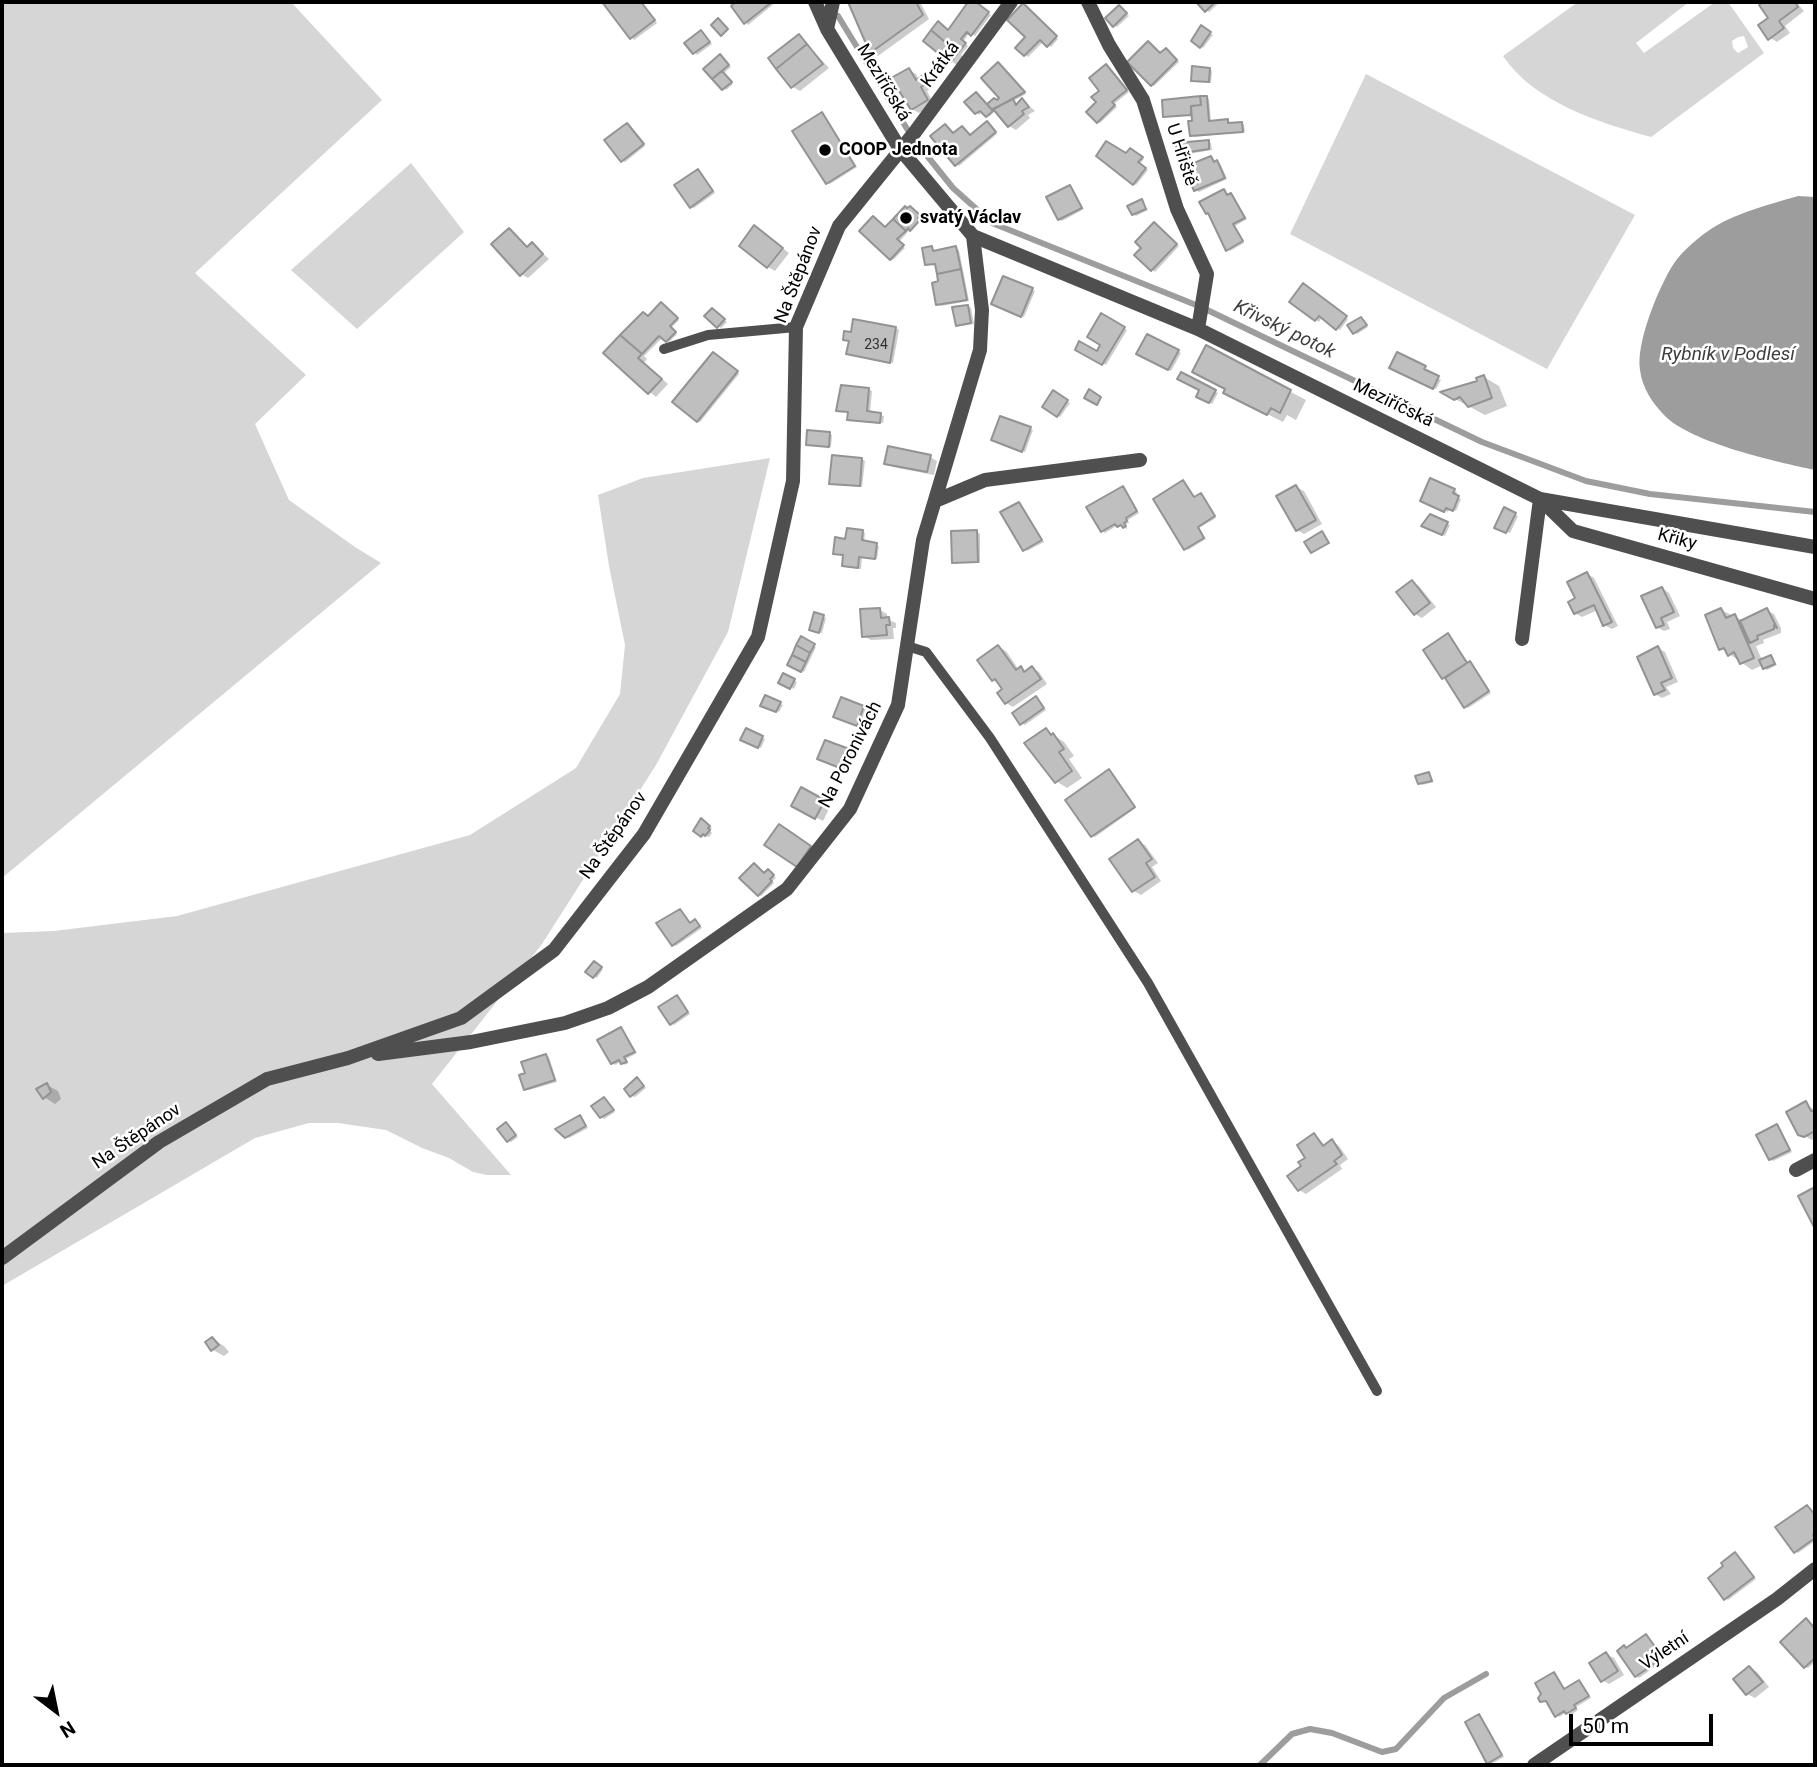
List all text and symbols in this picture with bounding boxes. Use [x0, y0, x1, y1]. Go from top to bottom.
street label: Krátká [917, 38, 965, 92]
street label: Meziříčská [851, 40, 915, 126]
street label: U Hřiště [1161, 121, 1201, 189]
place label: COOP Jednota [839, 139, 958, 161]
marker: COOP Jednota [817, 142, 833, 158]
place label: svatý Václav [920, 207, 1021, 229]
marker: svatý Václav [898, 210, 914, 226]
street label: Na Štěpánov [771, 224, 827, 326]
water label: Křivský potok [1230, 296, 1338, 364]
house number: 234 [864, 337, 888, 353]
water label: Rybník v Podlesí [1661, 344, 1795, 366]
street label: Meziříčská [1349, 375, 1437, 433]
street label: Křiky [1655, 524, 1699, 556]
street label: Na Poronivách [815, 698, 887, 812]
street label: Na Štěpánov [576, 788, 652, 884]
street label: Na Štěpánov [89, 1100, 185, 1174]
street label: Výletní [1637, 1628, 1693, 1676]
north arrow [21, 1676, 91, 1746]
scale bar [1572, 1700, 1716, 1744]
text: 50 m [1582, 1714, 1629, 1738]
text: N [56, 1716, 79, 1743]

